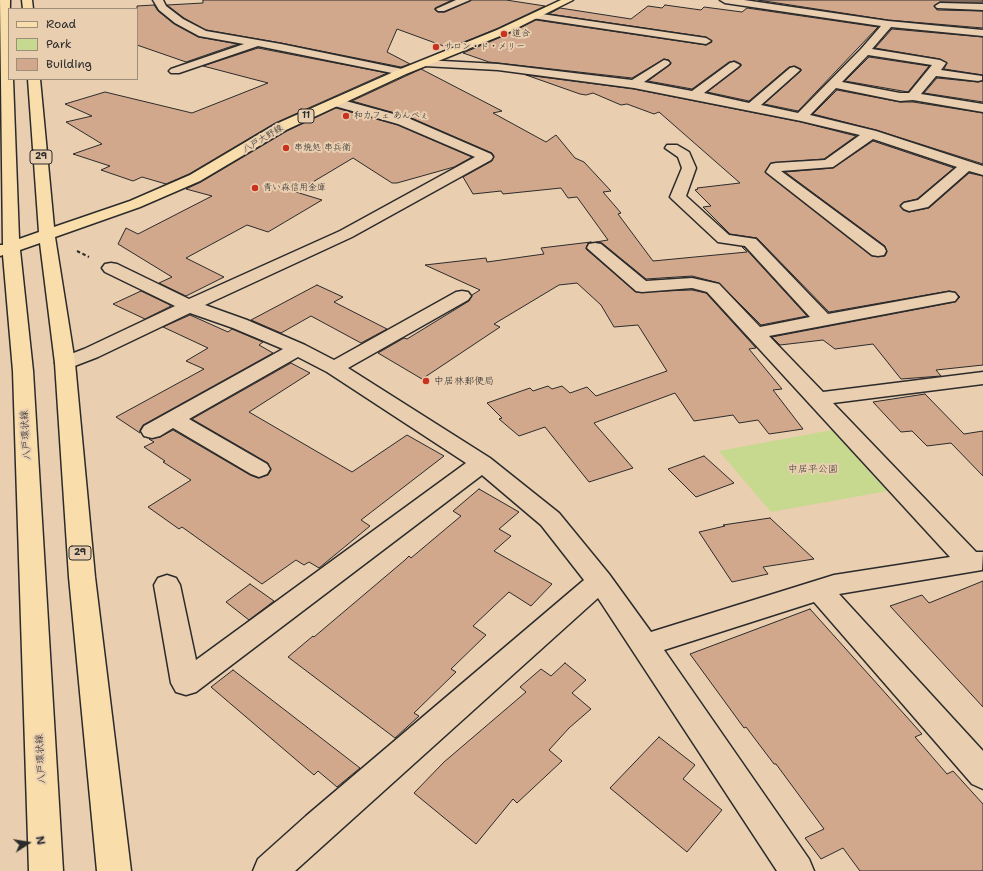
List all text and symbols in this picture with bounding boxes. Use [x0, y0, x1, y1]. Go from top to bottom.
legend [8, 8, 138, 80]
text: Road [46, 16, 76, 32]
marker: 道合 [499, 29, 509, 39]
place label: 道合 [512, 29, 530, 39]
text: Park [46, 36, 72, 52]
marker: サロン・ド・メリー [431, 42, 441, 52]
place label: サロン・ド・メリー [444, 42, 525, 52]
text: Building [46, 56, 92, 72]
road number: 11 [298, 109, 314, 123]
marker: 和カフェ あんべぇ [341, 111, 351, 121]
place label: 和カフェ あんべぇ [354, 111, 429, 121]
street label: 八戸大野線 [241, 123, 285, 155]
marker: 串焼処 串兵衛 [281, 143, 291, 153]
place label: 串焼処 串兵衛 [294, 143, 351, 153]
road number: 29 [30, 150, 52, 164]
marker: 青い森信用金庫 [250, 183, 260, 193]
place label: 青い森信用金庫 [263, 183, 326, 193]
place label: 中居林郵便局 [434, 375, 494, 387]
marker: 中居林郵便局 [421, 376, 431, 386]
street label: 八戸環状線 [19, 410, 33, 460]
park label: 中居平公園 [788, 463, 838, 475]
road number: 29 [69, 546, 91, 560]
street label: 八戸環状線 [34, 734, 48, 784]
north arrow [8, 823, 48, 863]
text: N [32, 835, 48, 846]

